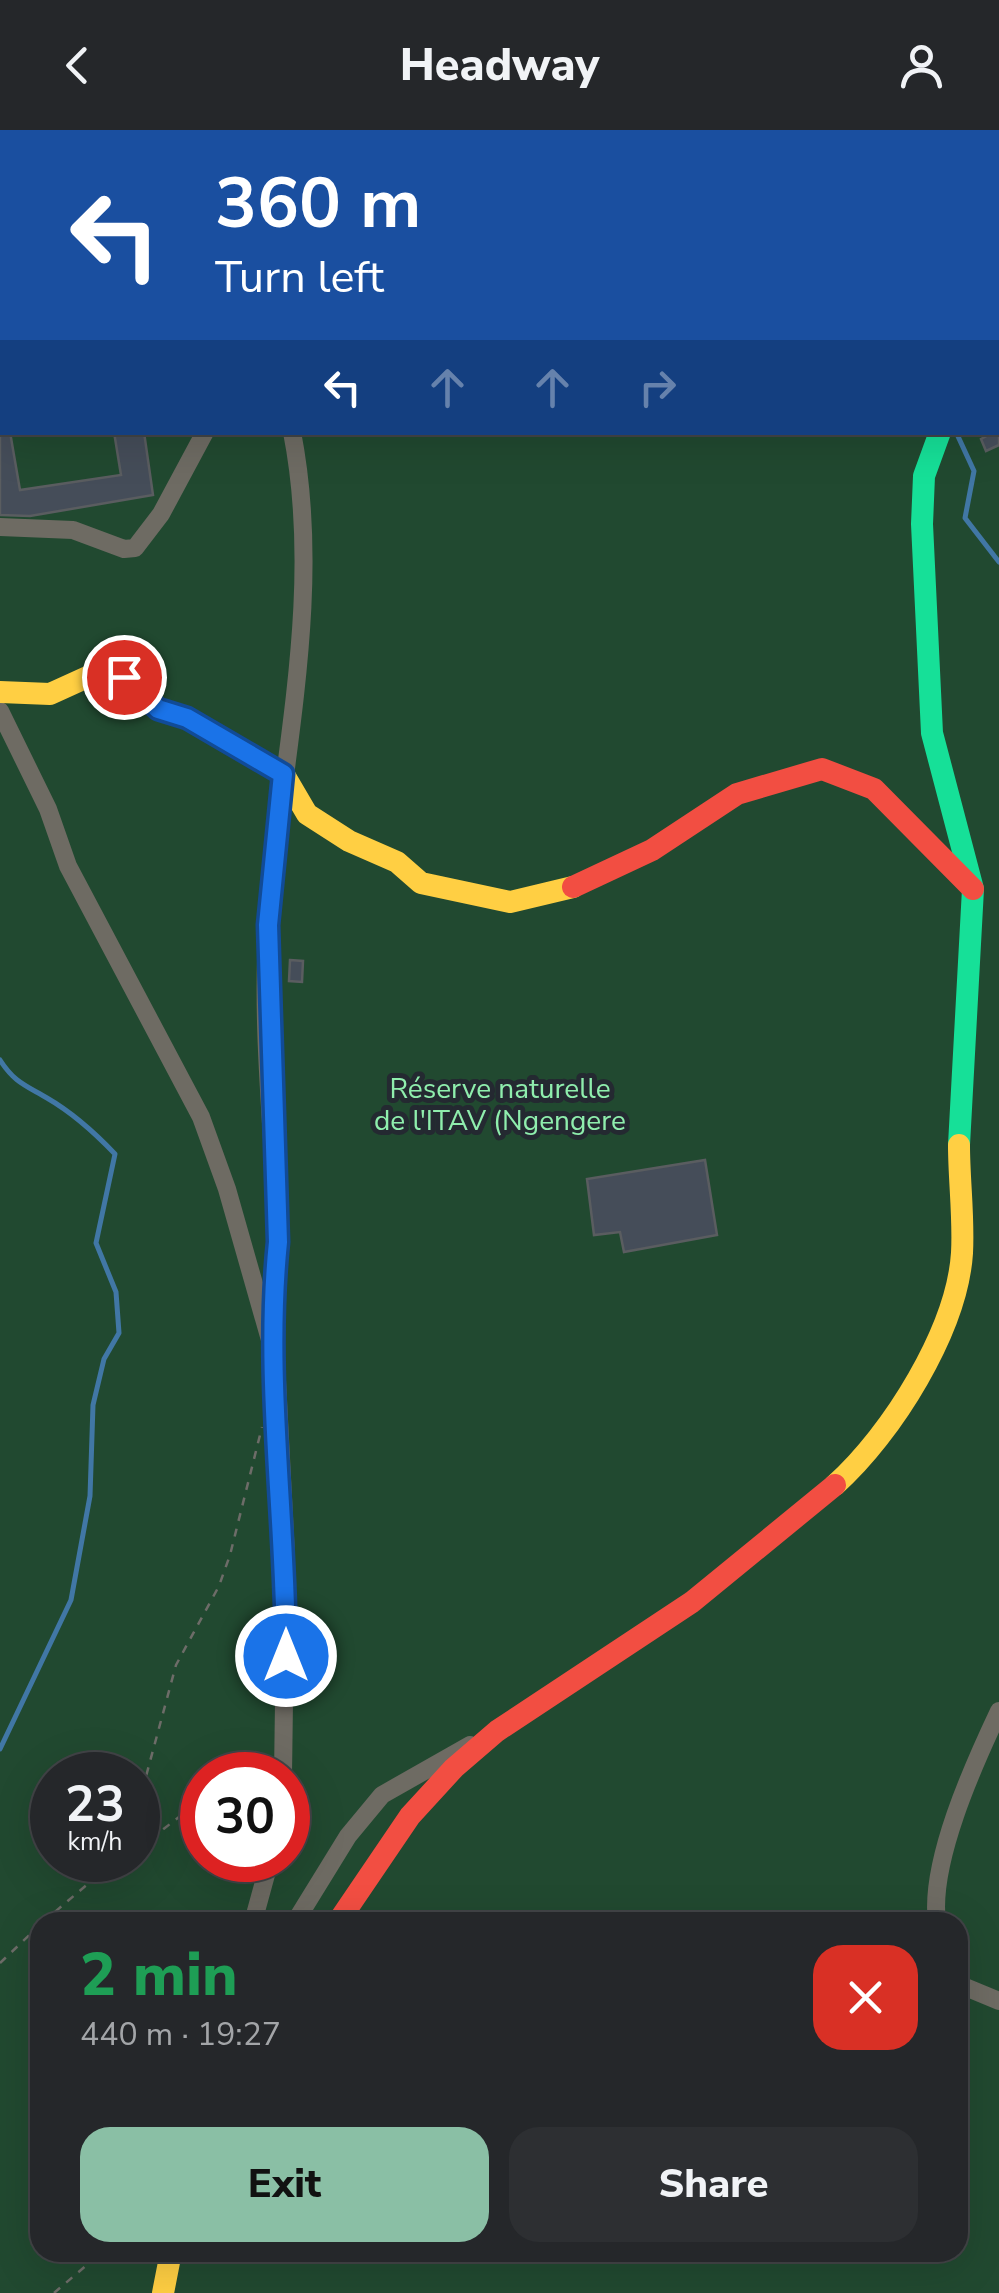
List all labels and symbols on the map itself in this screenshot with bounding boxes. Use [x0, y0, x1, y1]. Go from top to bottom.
pin [82, 635, 167, 720]
park label: Réserve naturelle de l'ITAV (Ngengere [374, 1070, 626, 1140]
position arrow [234, 1604, 338, 1708]
speed limit sign: 30 [180, 1752, 310, 1882]

